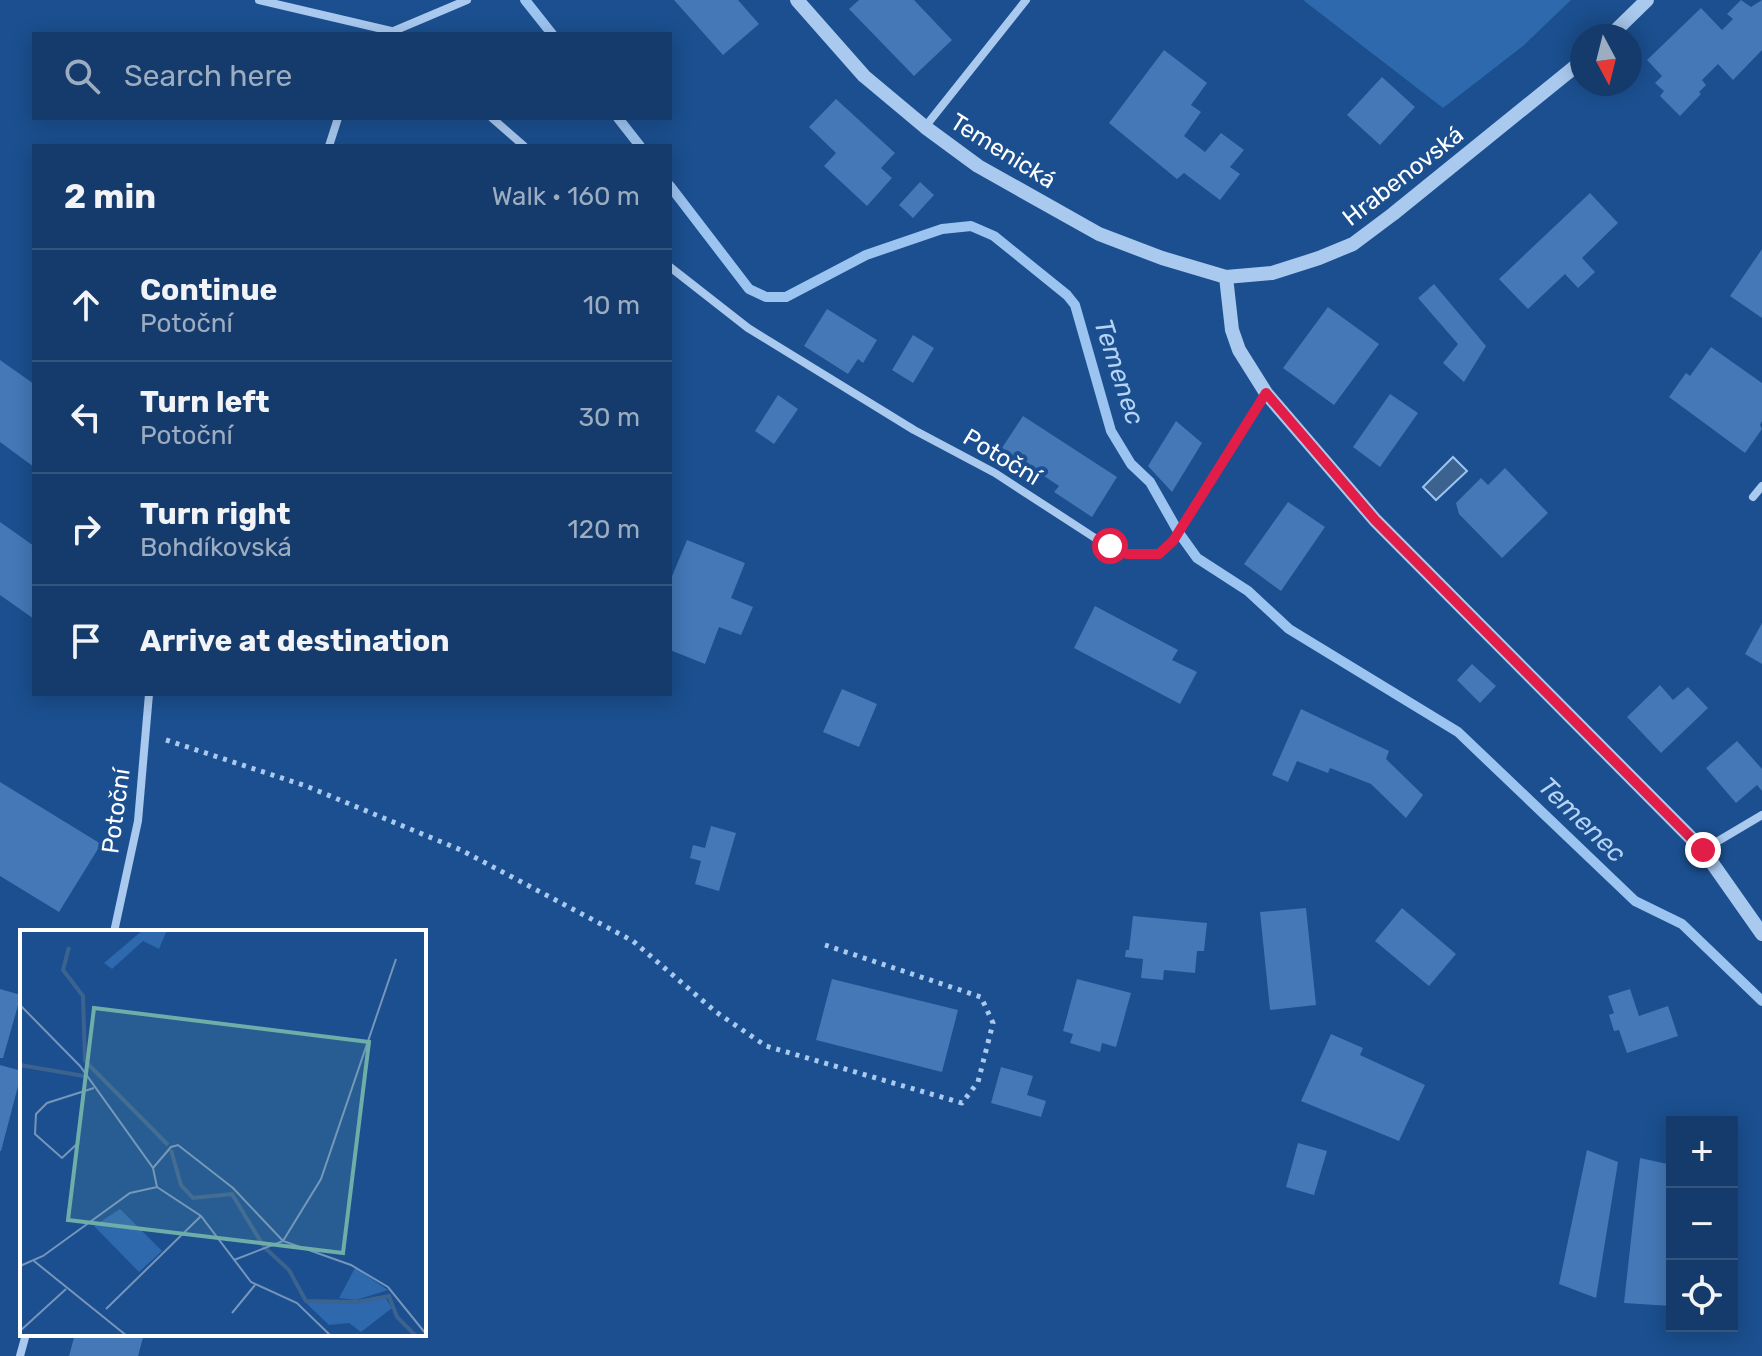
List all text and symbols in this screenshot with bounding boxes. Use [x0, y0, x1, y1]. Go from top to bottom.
north arrow [1570, 24, 1642, 96]
search box [32, 32, 672, 120]
icon: search [60, 54, 104, 98]
text: Search here [124, 58, 292, 94]
street label: Temenická [945, 108, 1061, 194]
street label: Hrabenovská [1337, 120, 1469, 232]
text: 2 min [64, 176, 156, 217]
text: Walk · 160 m [492, 181, 640, 212]
text: Continue [140, 272, 277, 308]
icon: ahead [64, 283, 108, 327]
text: 10 m [583, 290, 640, 321]
text: Potoční [140, 308, 233, 339]
water label: Temenec [1087, 315, 1151, 429]
text: Turn left [140, 384, 270, 420]
icon: left [64, 395, 108, 439]
text: 30 m [578, 402, 640, 433]
text: Potoční [140, 420, 233, 451]
street label: Potoční [958, 423, 1047, 492]
text: Turn right [140, 496, 291, 532]
icon: right [64, 507, 108, 551]
text: 120 m [568, 514, 640, 545]
route start [1092, 528, 1128, 564]
text: Bohdíkovská [140, 532, 292, 563]
icon: arrive [64, 619, 108, 663]
text: Arrive at destination [140, 623, 450, 659]
street label: Potoční [96, 765, 136, 855]
water label: Temenec [1532, 771, 1632, 869]
route end [1685, 832, 1721, 868]
inset map [20, 930, 426, 1336]
map controls [1666, 1116, 1738, 1332]
button: + [1666, 1116, 1738, 1188]
button: − [1666, 1188, 1738, 1260]
button: locate [1666, 1260, 1738, 1332]

